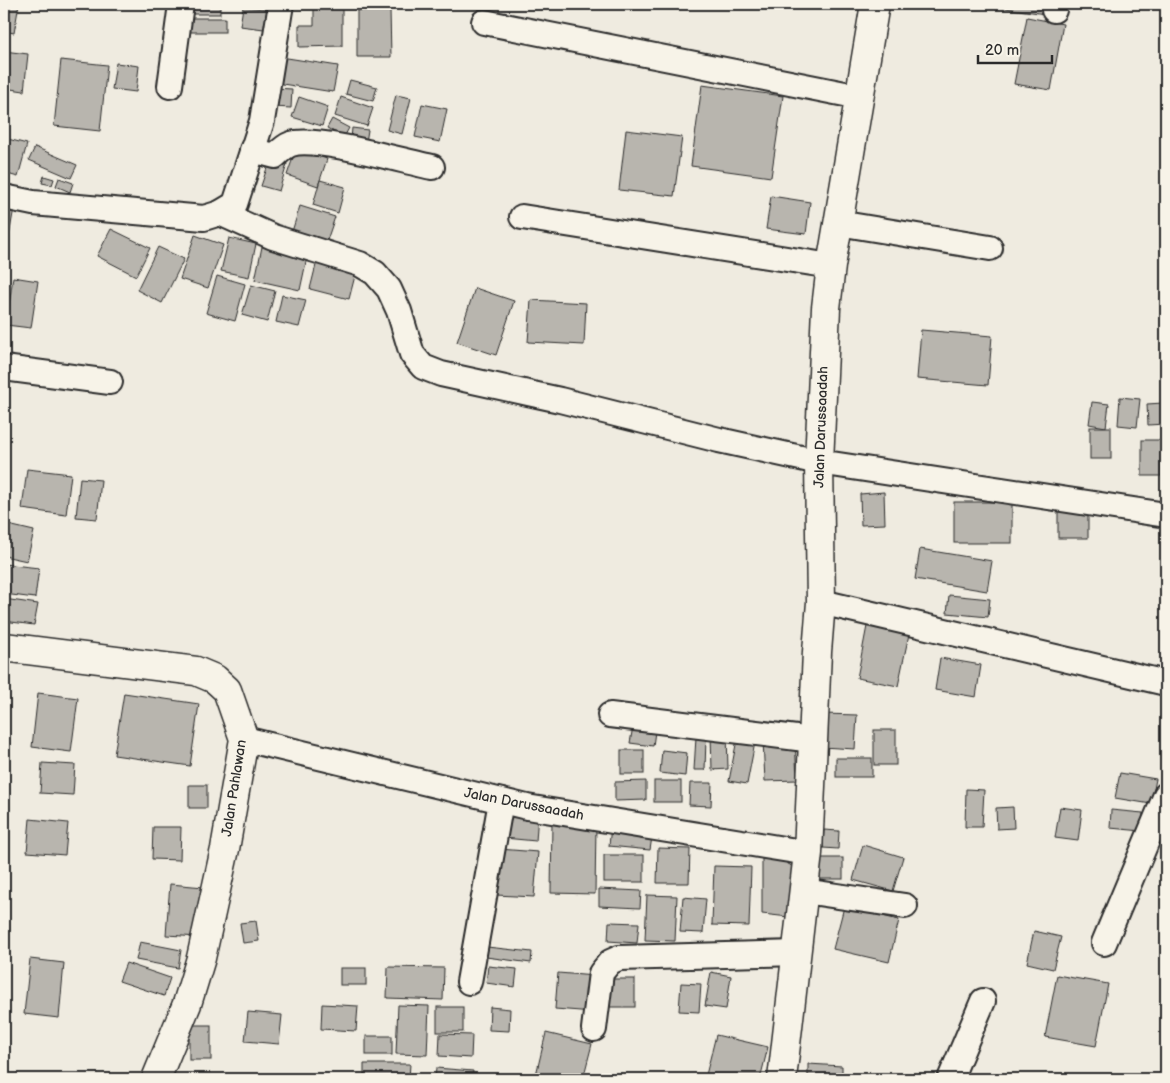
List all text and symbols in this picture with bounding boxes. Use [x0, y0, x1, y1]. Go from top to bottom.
scale bar [978, 32, 1051, 64]
text: 20 m [985, 41, 1019, 60]
street label: Jalan Darussaadah [810, 366, 832, 488]
street label: Jalan Pahlawan [218, 738, 250, 838]
street label: Jalan Darussaadah [463, 784, 586, 824]

